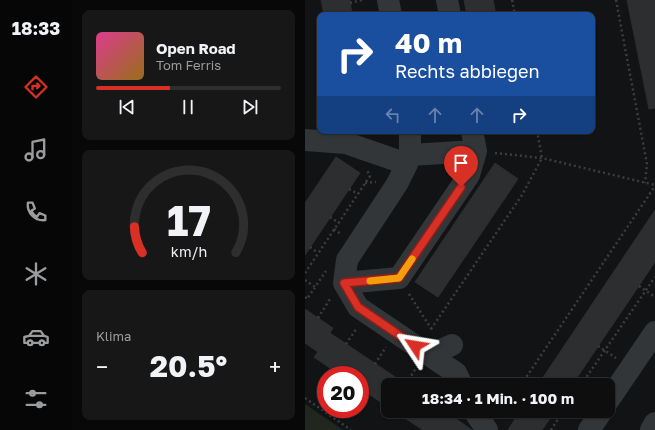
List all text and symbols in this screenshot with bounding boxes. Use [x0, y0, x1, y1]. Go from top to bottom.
text: 18:33 [12, 17, 60, 39]
text: 40 m [395, 26, 462, 59]
icon: right [329, 28, 381, 80]
text: Open Road [156, 39, 236, 57]
text: Tom Ferris [156, 57, 221, 73]
text: Rechts abbiegen [395, 60, 540, 82]
icon: directions [22, 73, 50, 101]
icon: previous [116, 96, 138, 118]
icon: pause [177, 96, 199, 118]
icon: next [239, 96, 261, 118]
icon: left [382, 104, 404, 126]
icon: ahead [424, 104, 446, 126]
icon: ahead [466, 104, 488, 126]
icon: right [508, 104, 530, 126]
icon: music [22, 136, 50, 164]
pin [444, 146, 478, 187]
icon: arrive [450, 152, 472, 174]
text: 17 [166, 195, 211, 245]
icon: phone [22, 198, 50, 226]
text: km/h [170, 243, 207, 260]
icon: climate [22, 260, 50, 288]
icon: car [22, 323, 50, 351]
position arrow [394, 325, 436, 367]
text: Klima [96, 328, 131, 344]
text: 20.5° [150, 348, 227, 384]
text: − [96, 353, 108, 380]
text: + [269, 353, 281, 380]
speed limit sign: 20 [317, 366, 369, 418]
icon: filters [22, 385, 50, 413]
text: 18:34 · 1 Min. · 100 m [422, 389, 574, 407]

